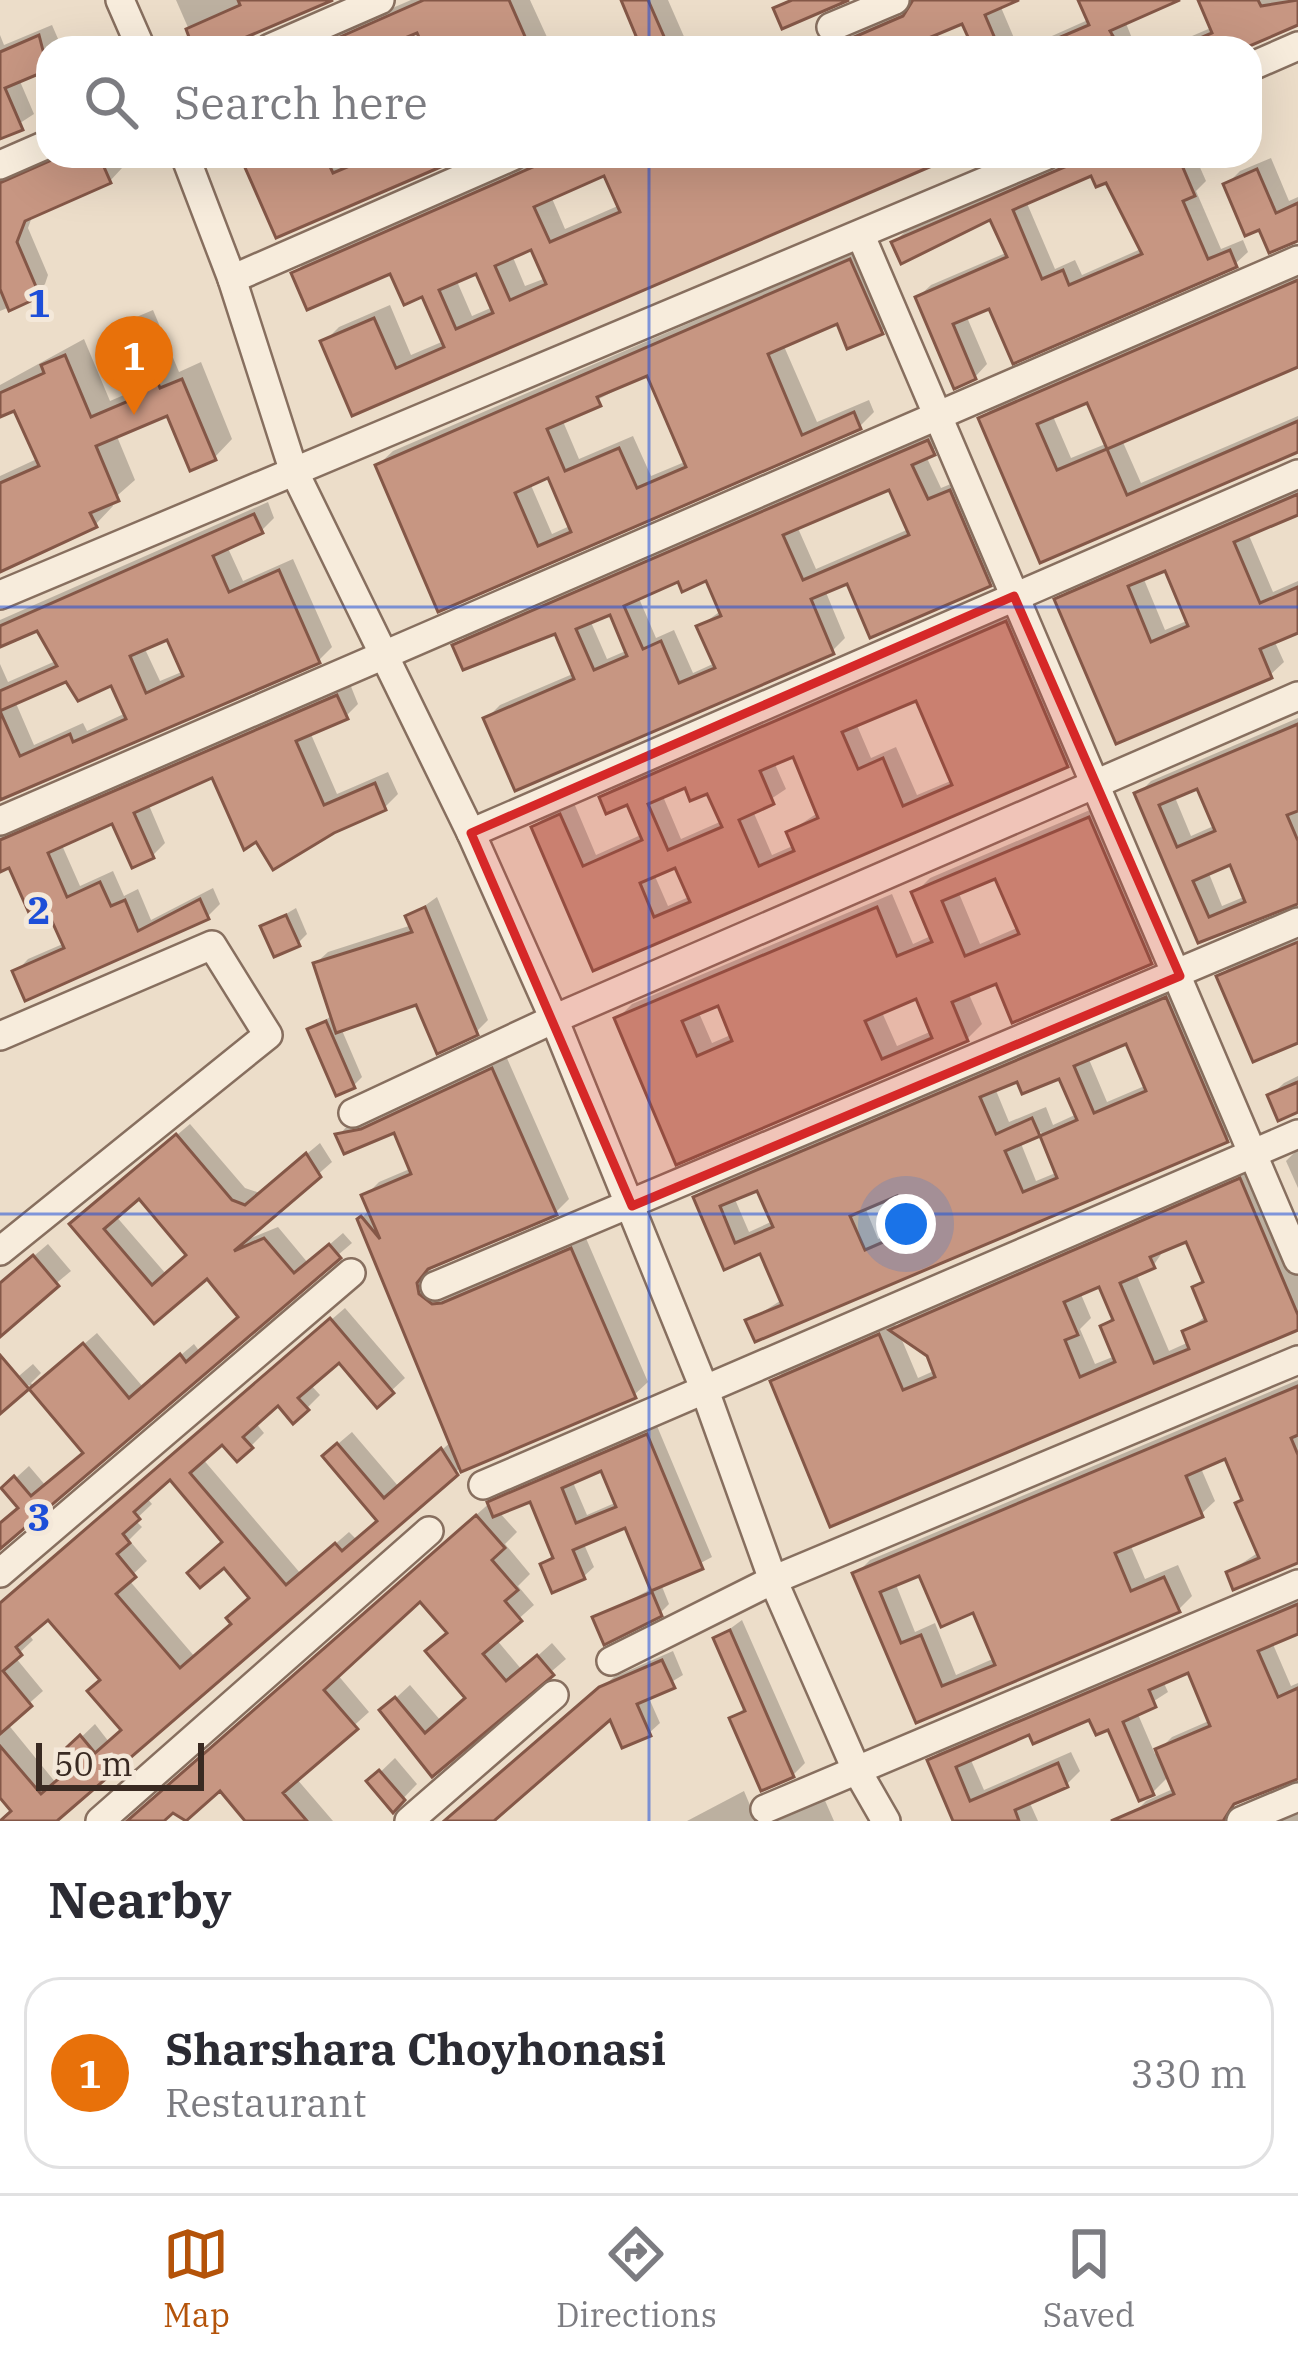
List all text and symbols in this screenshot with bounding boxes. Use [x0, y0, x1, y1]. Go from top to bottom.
search box [36, 36, 1262, 168]
icon: search [78, 69, 144, 135]
text: Search here [174, 73, 428, 131]
text: 1 [27, 277, 51, 328]
pin: 1 [95, 316, 173, 415]
text: 2 [27, 884, 51, 935]
your location [876, 1194, 936, 1254]
text: 3 [27, 1491, 51, 1542]
scale bar [36, 1737, 204, 1790]
text: 50 m [54, 1742, 133, 1785]
text: Nearby [48, 1866, 232, 1932]
text: Sharshara Choyhonasi [165, 2019, 666, 2077]
text: 1 [78, 2048, 102, 2099]
text: 330 m [1131, 2048, 1247, 2099]
text: Restaurant [165, 2077, 367, 2128]
tab: Map [163, 2221, 230, 2336]
tab: Directions [556, 2221, 717, 2336]
tab: Saved [1043, 2221, 1135, 2336]

